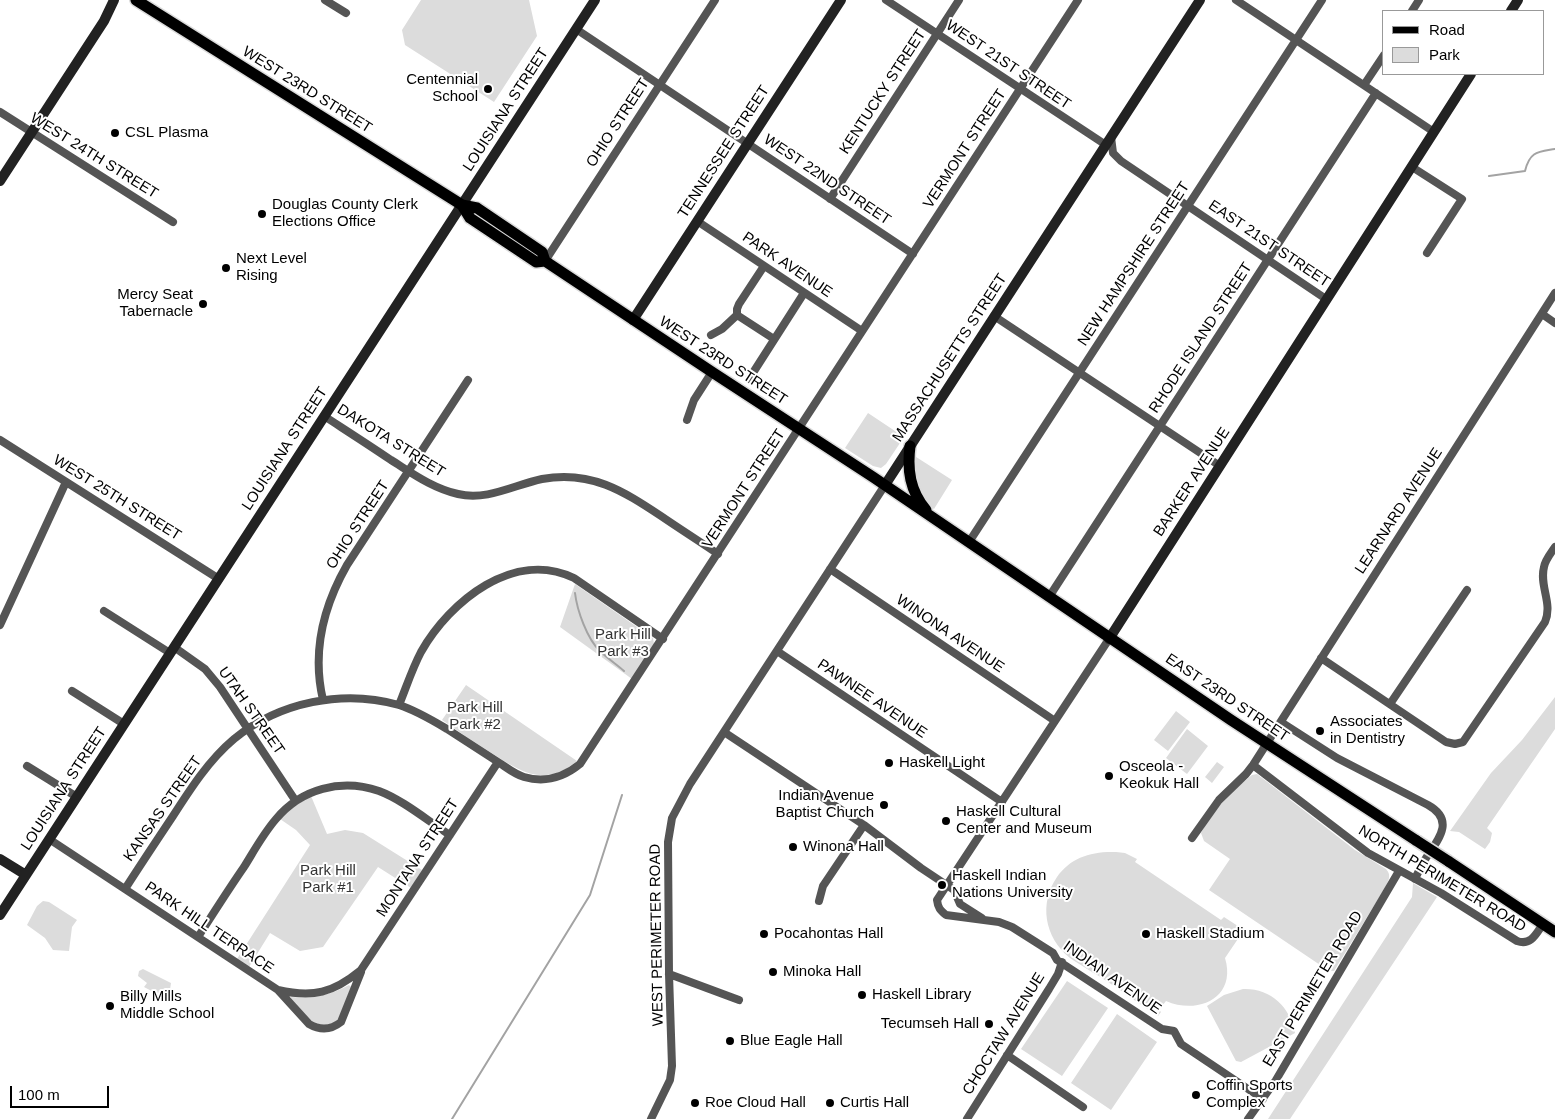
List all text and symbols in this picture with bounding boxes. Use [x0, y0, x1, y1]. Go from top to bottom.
legend [1382, 10, 1545, 75]
street label: WEST 21ST STREET [942, 17, 1074, 113]
text: Road [1429, 21, 1465, 38]
street label: KENTUCKY STREET [836, 26, 930, 158]
street label: WEST 23RD STREET [239, 43, 375, 137]
street label: LOUISIANA STREET [459, 45, 553, 175]
text: Park [1429, 46, 1460, 63]
place label: Centennial School [406, 71, 478, 106]
street label: OHIO STREET [583, 75, 653, 171]
street label: TENNESSEE STREET [674, 82, 774, 222]
marker: Centennial School [482, 83, 494, 95]
street label: VERMONT STREET [920, 86, 1010, 212]
street label: WEST 24TH STREET [27, 109, 161, 203]
place label: CSL Plasma [125, 124, 208, 142]
marker: CSL Plasma [109, 127, 121, 139]
street label: WEST 22ND STREET [760, 131, 894, 229]
street label: NEW HAMPSHIRE STREET [1074, 179, 1194, 349]
place label: Douglas County Clerk Elections Office [272, 196, 418, 231]
street label: EAST 21ST STREET [1205, 197, 1333, 291]
marker: Douglas County Clerk Elections Office [256, 208, 268, 220]
street label: PARK AVENUE [739, 228, 835, 302]
place label: Next Level Rising [236, 250, 307, 285]
street label: RHODE ISLAND STREET [1146, 259, 1256, 417]
marker: Next Level Rising [220, 262, 232, 274]
street label: MASSACHUSETTS STREET [889, 271, 1011, 445]
place label: Mercy Seat Tabernacle [117, 286, 193, 321]
marker: Mercy Seat Tabernacle [197, 298, 209, 310]
street label: WEST 23RD STREET [656, 313, 790, 409]
street label: LOUISIANA STREET [238, 384, 332, 514]
street label: DAKOTA STREET [334, 401, 448, 481]
street label: BARKER AVENUE [1150, 424, 1234, 540]
street label: VERMONT STREET [699, 426, 789, 552]
street label: LEARNARD AVENUE [1352, 445, 1446, 577]
street label: WEST 25TH STREET [50, 451, 184, 545]
street label: OHIO STREET [323, 477, 393, 573]
street label: WINONA AVENUE [893, 591, 1007, 677]
park label: Park Hill Park #3 [595, 626, 651, 661]
street label: EAST 23RD STREET [1162, 650, 1292, 746]
street label: PAWNEE AVENUE [814, 656, 930, 742]
street label: UTAH STREET [214, 664, 288, 758]
park label: Park Hill Park #2 [447, 699, 503, 734]
place label: Associates in Dentistry [1330, 713, 1405, 748]
street label: LOUISIANA STREET [17, 724, 111, 854]
marker: Associates in Dentistry [1314, 725, 1326, 737]
street label: KANSAS STREET [120, 753, 206, 865]
place label: Haskell Light [899, 754, 985, 772]
marker: Haskell Light [883, 757, 895, 769]
place label: Osceola - Keokuk Hall [1119, 758, 1199, 793]
marker: Osceola - Keokuk Hall [1103, 770, 1115, 782]
place label: Indian Avenue Baptist Church [776, 787, 874, 822]
street label: MONTANA STREET [373, 796, 463, 920]
marker: Indian Avenue Baptist Church [878, 799, 890, 811]
place label: Haskell Cultural Center and Museum [956, 803, 1092, 838]
marker: Haskell Cultural Center and Museum [940, 815, 952, 827]
street label: NORTH PERIMETER ROAD [1355, 822, 1529, 936]
place label: Winona Hall [803, 838, 884, 856]
marker: Winona Hall [787, 841, 799, 853]
street label: WEST PERIMETER ROAD [646, 844, 668, 1026]
park label: Park Hill Park #1 [300, 862, 356, 897]
place label: Haskell Indian Nations University [952, 867, 1073, 902]
street label: PARK HILL TERRACE [141, 878, 277, 978]
marker: Haskell Indian Nations University [936, 879, 948, 891]
street label: EAST PERIMETER ROAD [1259, 908, 1367, 1070]
place label: Pocahontas Hall [774, 925, 883, 943]
place label: Haskell Stadium [1156, 925, 1264, 943]
marker: Pocahontas Hall [758, 928, 770, 940]
marker: Haskell Stadium [1140, 928, 1152, 940]
street label: INDIAN AVENUE [1060, 937, 1164, 1019]
place label: Minoka Hall [783, 963, 861, 981]
marker: Minoka Hall [767, 966, 779, 978]
street label: CHOCTAW AVENUE [959, 970, 1049, 1098]
place label: Haskell Library [872, 986, 971, 1004]
place label: Billy Mills Middle School [120, 988, 214, 1023]
marker: Haskell Library [856, 989, 868, 1001]
marker: Billy Mills Middle School [104, 1000, 116, 1012]
place label: Tecumseh Hall [881, 1015, 979, 1033]
marker: Tecumseh Hall [983, 1018, 995, 1030]
place label: Blue Eagle Hall [740, 1032, 843, 1050]
marker: Blue Eagle Hall [724, 1035, 736, 1047]
scale bar [12, 1076, 111, 1108]
place label: Coffin Sports Complex [1206, 1077, 1292, 1112]
text: 100 m [18, 1086, 60, 1103]
marker: Coffin Sports Complex [1190, 1089, 1202, 1101]
place label: Roe Cloud Hall [705, 1094, 806, 1112]
place label: Curtis Hall [840, 1094, 909, 1112]
marker: Roe Cloud Hall [689, 1097, 701, 1109]
marker: Curtis Hall [824, 1097, 836, 1109]

